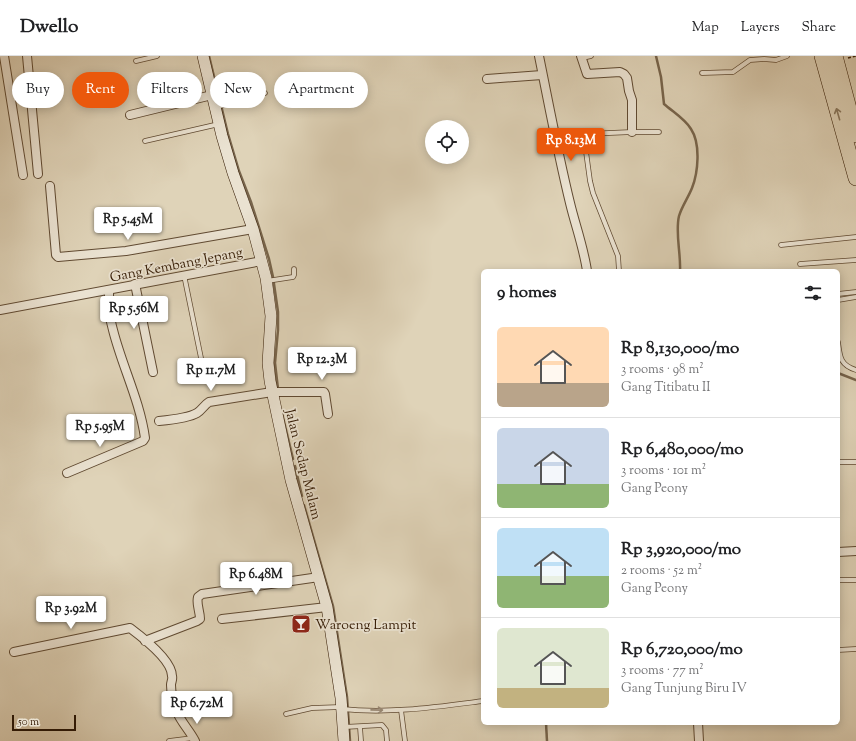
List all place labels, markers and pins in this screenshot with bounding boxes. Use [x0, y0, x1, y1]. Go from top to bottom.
pin: Rp 8.13M [530, 128, 612, 162]
pin: Rp 5.45M [87, 207, 169, 241]
pin: Rp 5.56M [93, 296, 175, 330]
pin: Rp 12.3M [281, 347, 363, 381]
pin: Rp 11.7M [170, 358, 252, 392]
pin: Rp 5.95M [59, 414, 141, 448]
pin: Rp 6.48M [215, 562, 297, 596]
pin: Rp 3.92M [30, 596, 112, 630]
bar icon: Waroeng Lampit [290, 613, 312, 635]
place label: Waroeng Lampit [315, 616, 416, 636]
pin: Rp 6.72M [156, 691, 238, 725]

